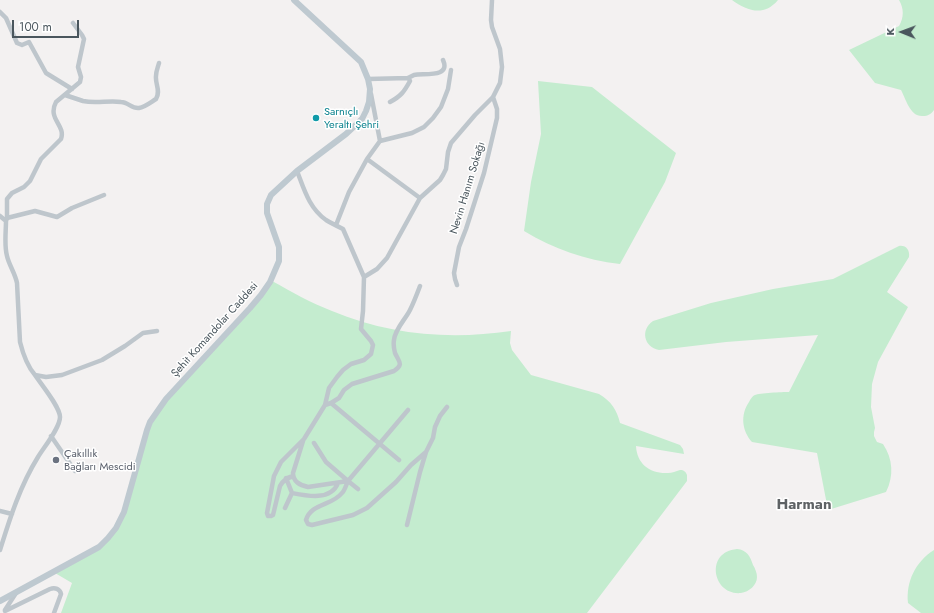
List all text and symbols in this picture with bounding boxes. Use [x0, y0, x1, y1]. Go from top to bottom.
scale bar [14, 12, 81, 38]
north arrow [882, 12, 922, 52]
text: 100 m [19, 18, 52, 36]
text: K [882, 28, 898, 36]
place label: Sarnıçlı Yeraltı Şehri [324, 105, 379, 131]
marker: Sarnıçlı Yeraltı Şehri [311, 113, 321, 123]
street label: Nevin Hanım Sokağı [448, 140, 488, 236]
street label: Şehit Komandolar Caddesi [169, 280, 261, 380]
place label: Çakıllık Bağları Mescidi [64, 447, 136, 473]
marker: Çakıllık Bağları Mescidi [51, 455, 61, 465]
district label: Harman [776, 496, 832, 514]

